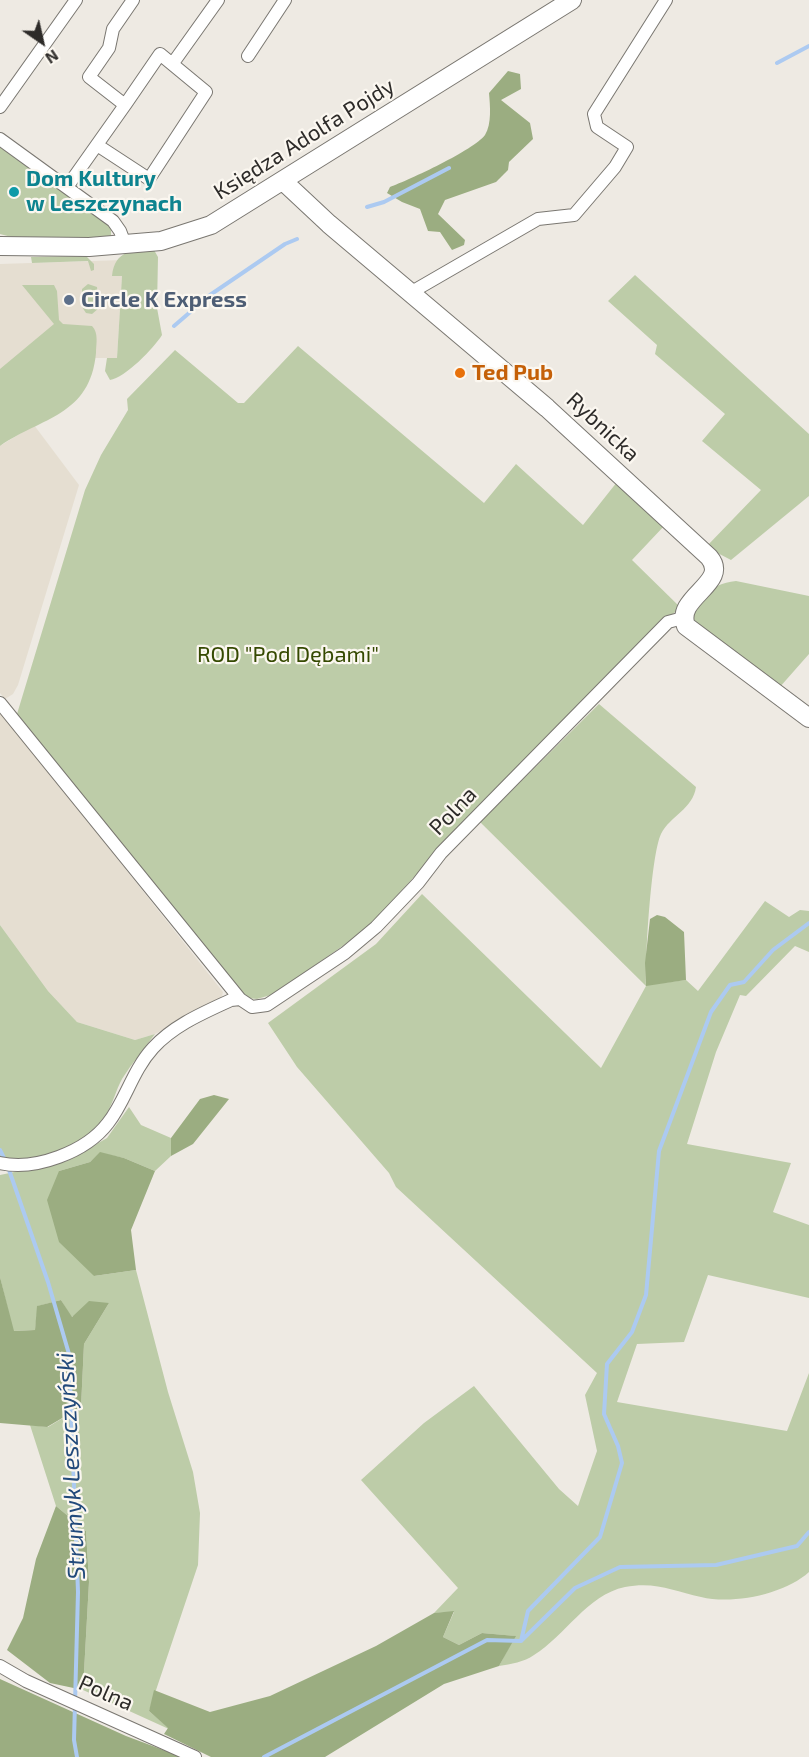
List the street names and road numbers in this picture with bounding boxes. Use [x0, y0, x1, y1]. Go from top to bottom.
street label: Księdza Adolfa Pojdy [209, 73, 399, 205]
street label: Rybnicka [561, 387, 645, 467]
street label: Polna [424, 781, 482, 841]
street label: Polna [75, 1669, 137, 1717]

